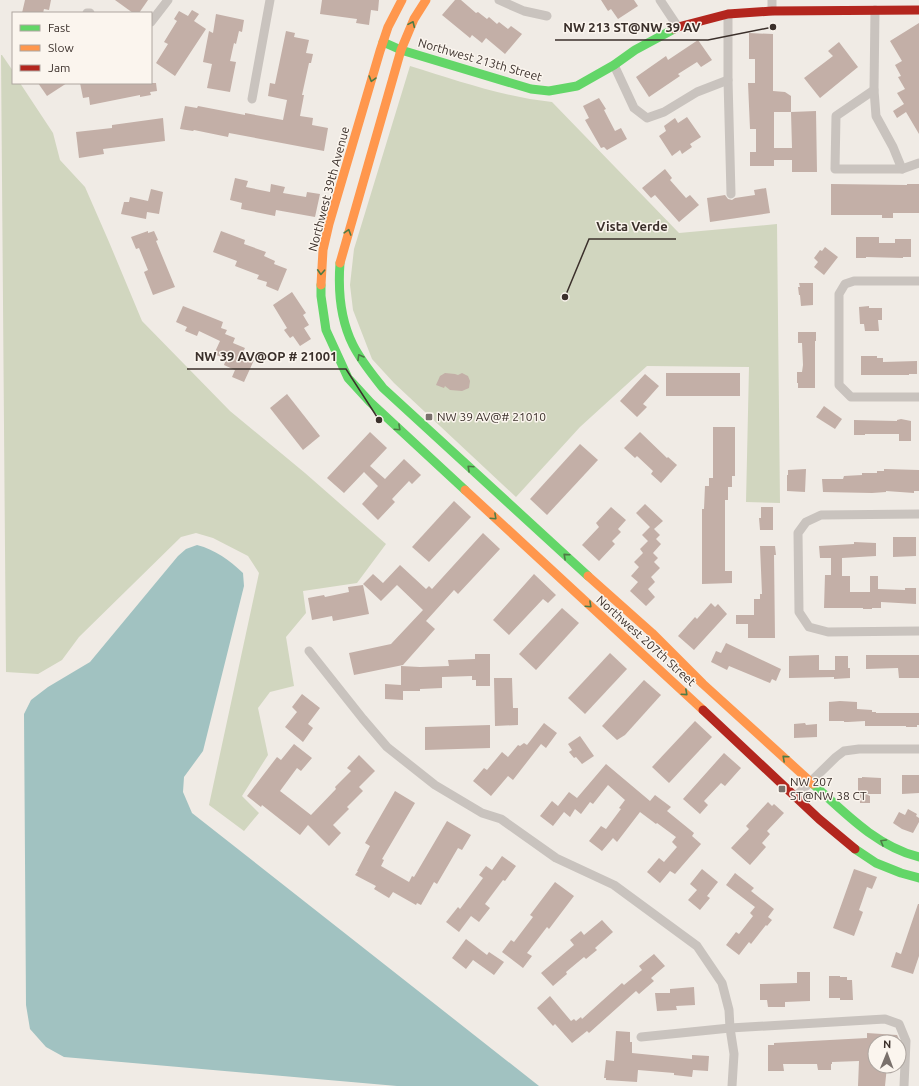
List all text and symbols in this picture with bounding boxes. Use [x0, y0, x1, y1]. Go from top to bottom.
legend [12, 12, 152, 84]
callout: NW 213 ST@NW 39 AV [555, 15, 708, 40]
text: NW 213 ST@NW 39 AV [563, 20, 701, 34]
text: Fast [48, 21, 70, 34]
one-way arrow [407, 21, 415, 28]
street label: Northwest 213th Street [417, 36, 544, 84]
text: Slow [48, 41, 74, 54]
text: Jam [48, 61, 70, 74]
one-way arrow [368, 75, 377, 82]
street label: Northwest 39th Avenue [306, 125, 351, 253]
callout: Vista Verde [589, 214, 676, 239]
text: Vista Verde [596, 219, 668, 233]
one-way arrow [343, 228, 352, 235]
one-way arrow [317, 269, 326, 275]
callout: NW 39 AV@OP # 21001 [187, 344, 346, 369]
text: NW 39 AV@OP # 21001 [195, 349, 337, 363]
one-way arrow [358, 354, 365, 361]
place label: NW 39 AV@# 21010 [437, 410, 546, 423]
marker: NW 39 AV@# 21010 [424, 412, 434, 422]
one-way arrow [394, 424, 401, 431]
one-way arrow [467, 466, 475, 473]
one-way arrow [489, 512, 496, 519]
one-way arrow [563, 553, 571, 561]
street label: Northwest 207th Street [594, 593, 699, 689]
one-way arrow [584, 600, 592, 608]
one-way arrow [680, 688, 688, 696]
one-way arrow [782, 755, 790, 763]
place label: NW 207 ST@NW 38 CT [790, 775, 867, 802]
marker: NW 207 ST@NW 38 CT [777, 784, 787, 794]
one-way arrow [880, 839, 888, 847]
north arrow [867, 1034, 907, 1074]
text: N [883, 1038, 891, 1050]

